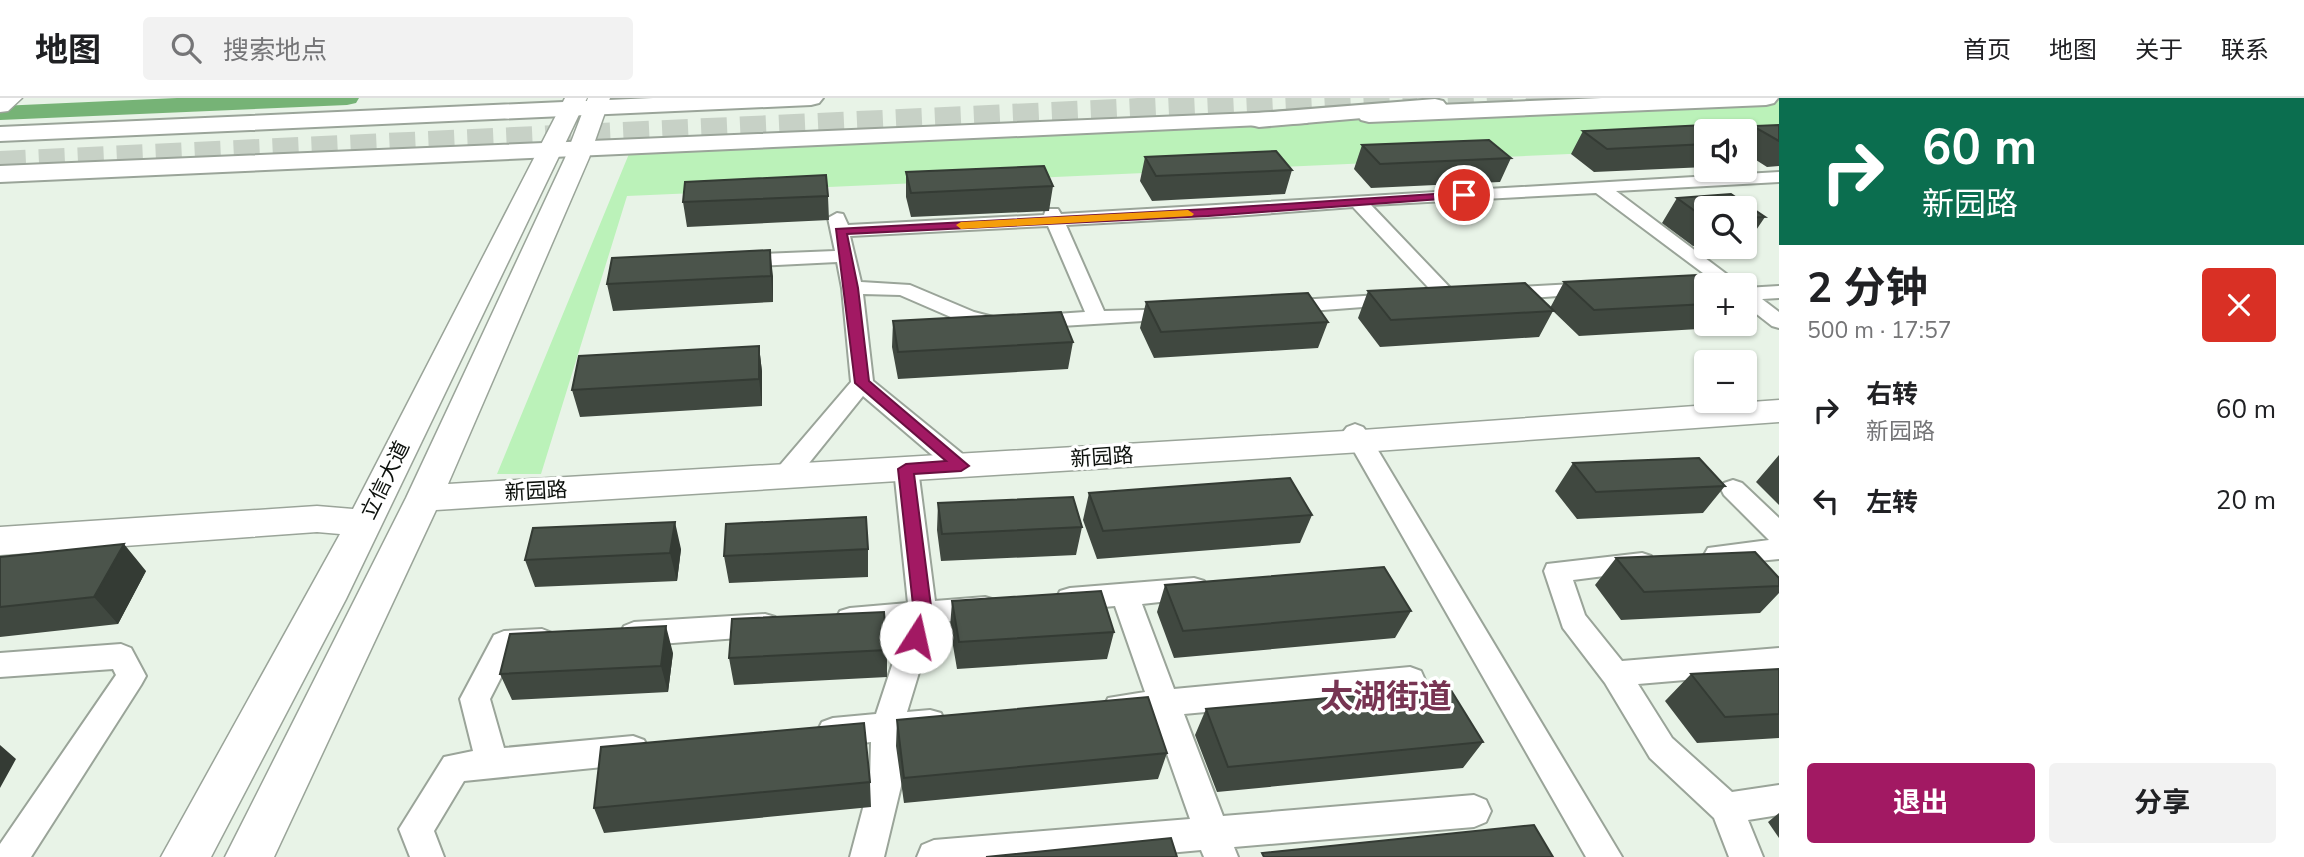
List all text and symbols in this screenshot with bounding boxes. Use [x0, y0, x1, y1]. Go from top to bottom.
search box [143, 17, 633, 80]
text: 地图 [35, 28, 101, 73]
icon: search [167, 29, 205, 67]
text: 搜索地点 [223, 33, 327, 68]
text: 首页 [1963, 34, 2011, 66]
text: 地图 [2049, 34, 2097, 66]
text: 关于 [2135, 34, 2183, 66]
text: 联系 [2221, 34, 2269, 66]
text: 60 m [1922, 114, 2037, 181]
map controls [1694, 119, 1757, 413]
button: sound [1694, 119, 1757, 182]
icon: right [1807, 126, 1898, 217]
pin [1434, 165, 1494, 225]
icon: arrive [1445, 176, 1483, 214]
text: 新园路 [1922, 183, 2018, 226]
button: search [1694, 196, 1757, 259]
text: 2 分钟 [1807, 260, 1928, 317]
button: close [2202, 268, 2276, 342]
button: + [1694, 273, 1757, 336]
text: 500 m · 17:57 [1807, 315, 1952, 346]
button: − [1694, 350, 1757, 413]
text: 右转 [1866, 377, 1918, 412]
icon: right [1807, 391, 1845, 429]
text: 60 m [2216, 392, 2276, 427]
text: 新园路 [1866, 416, 1935, 447]
street label: 立信大道 [354, 436, 416, 524]
street label: 新园路 [1070, 441, 1134, 473]
street label: 新园路 [504, 475, 568, 507]
icon: left [1807, 482, 1845, 520]
text: 20 m [2216, 483, 2276, 518]
text: 左转 [1866, 485, 1918, 520]
position arrow [879, 600, 953, 674]
district label: 太湖街道 [1320, 675, 1452, 720]
button: 退出 [1807, 763, 2035, 843]
button: 分享 [2049, 763, 2276, 843]

